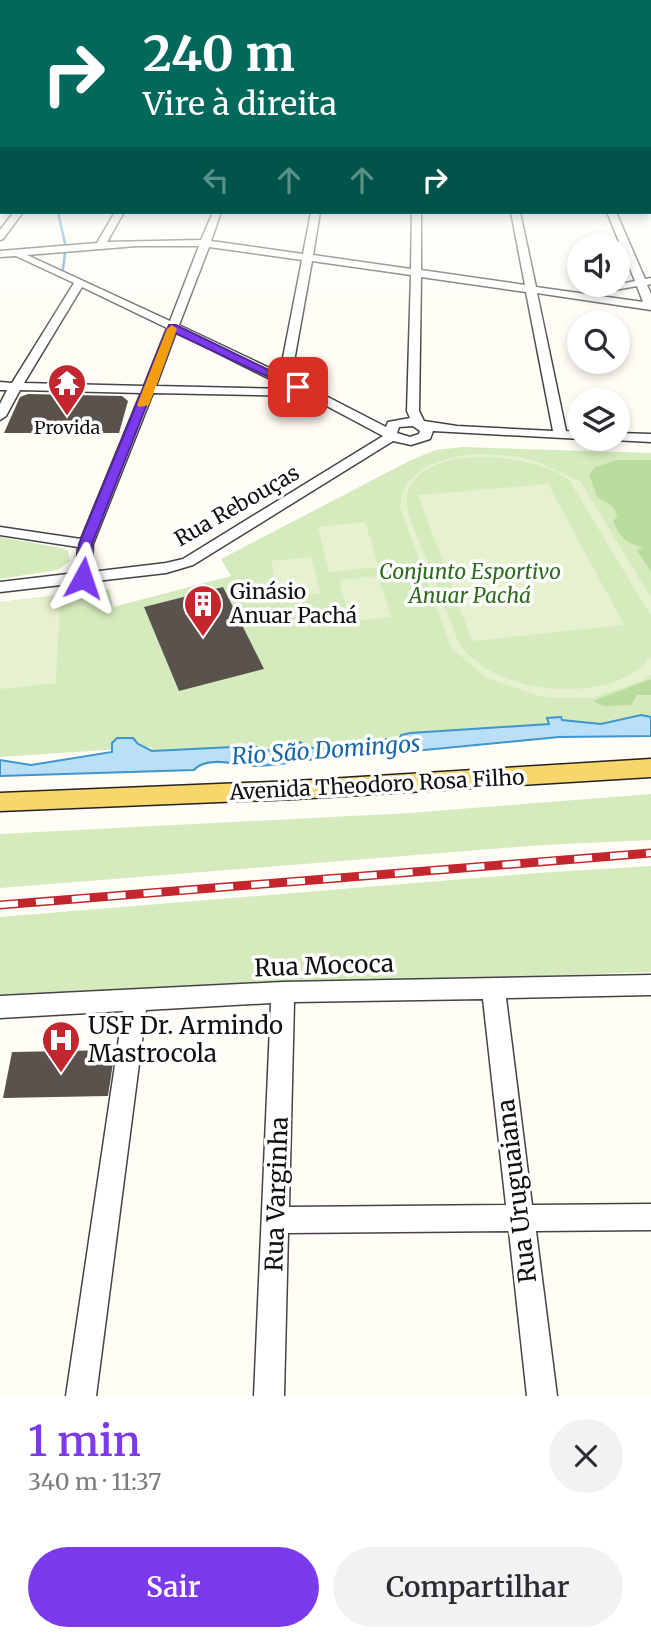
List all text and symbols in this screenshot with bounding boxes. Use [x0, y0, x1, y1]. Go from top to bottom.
text: 240 m [143, 23, 295, 84]
icon: right [28, 28, 119, 119]
text: Vire à direita [143, 84, 337, 124]
icon: left [197, 161, 235, 199]
icon: ahead [270, 161, 308, 199]
icon: ahead [343, 161, 381, 199]
icon: right [416, 161, 454, 199]
map controls [567, 234, 630, 451]
button: sound [567, 234, 630, 297]
button: search [567, 311, 630, 374]
pin [268, 357, 328, 417]
temple icon: Provida [46, 362, 88, 417]
icon: arrive [279, 368, 317, 406]
button: layers [567, 388, 630, 451]
place label: Provida [34, 416, 100, 439]
street label: Rua Rebouças [170, 459, 304, 552]
position arrow [46, 541, 120, 615]
park label: Conjunto Esportivo Anuar Pachá [379, 558, 561, 609]
place label: Ginásio Anuar Pachá [229, 578, 357, 629]
building icon: Ginásio Anuar Pachá [182, 583, 224, 638]
water label: Rio São Domingos [231, 728, 421, 771]
street label: Avenida Theodoro Rosa Filho [228, 763, 525, 806]
street label: Rua Mococa [254, 948, 394, 983]
place label: USF Dr. Armindo Mastrocola [88, 1010, 283, 1069]
hospital icon: USF Dr. Armindo Mastrocola [40, 1019, 82, 1074]
street label: Rua Uruguaiana [490, 1097, 543, 1285]
street label: Rua Varginha [258, 1116, 295, 1272]
text: 1 min [28, 1415, 141, 1467]
button: close [549, 1419, 623, 1493]
text: 340 m · 11:37 [28, 1467, 161, 1496]
button: Sair [28, 1547, 319, 1627]
button: Compartilhar [333, 1547, 623, 1627]

